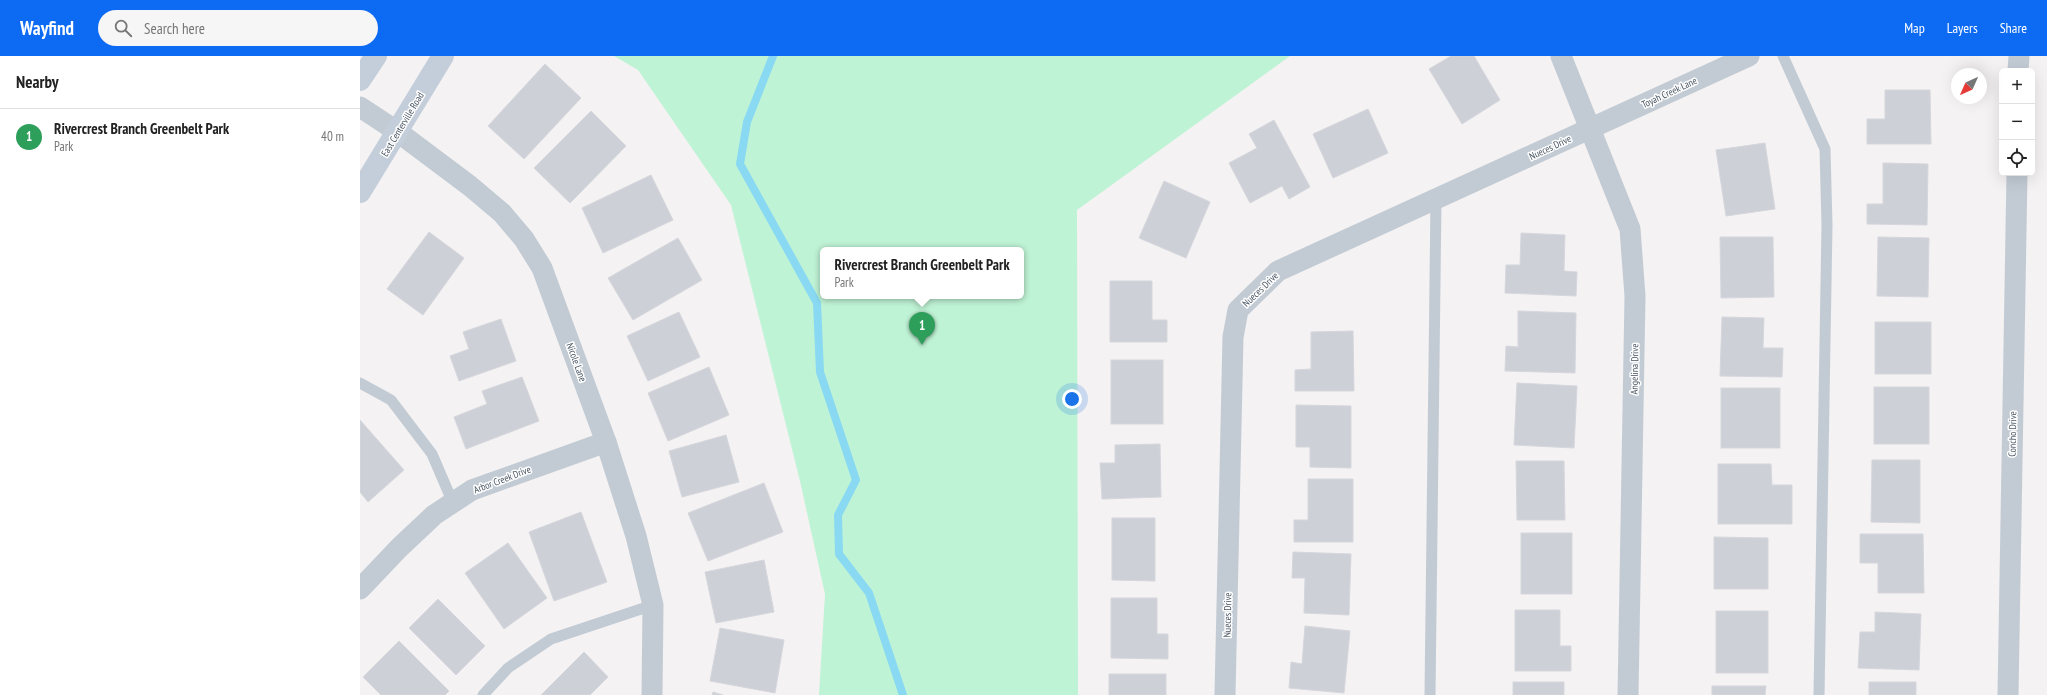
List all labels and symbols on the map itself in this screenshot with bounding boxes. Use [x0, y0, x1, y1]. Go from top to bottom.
north arrow [1951, 68, 1987, 104]
street label: Toyah Creek Lane [1639, 74, 1699, 111]
street label: East Centerville Road [378, 90, 427, 159]
street label: Nueces Drive [1527, 132, 1573, 163]
street label: Nueces Drive [1240, 269, 1281, 310]
pin: 1 [909, 312, 935, 345]
street label: Nicole Lane [564, 341, 590, 383]
street label: Angelina Drive [1628, 344, 1641, 394]
your location [1062, 389, 1082, 409]
street label: Concho Drive [2006, 411, 2019, 457]
street label: Arbor Creek Drive [472, 463, 533, 496]
street label: Nueces Drive [1221, 592, 1234, 638]

